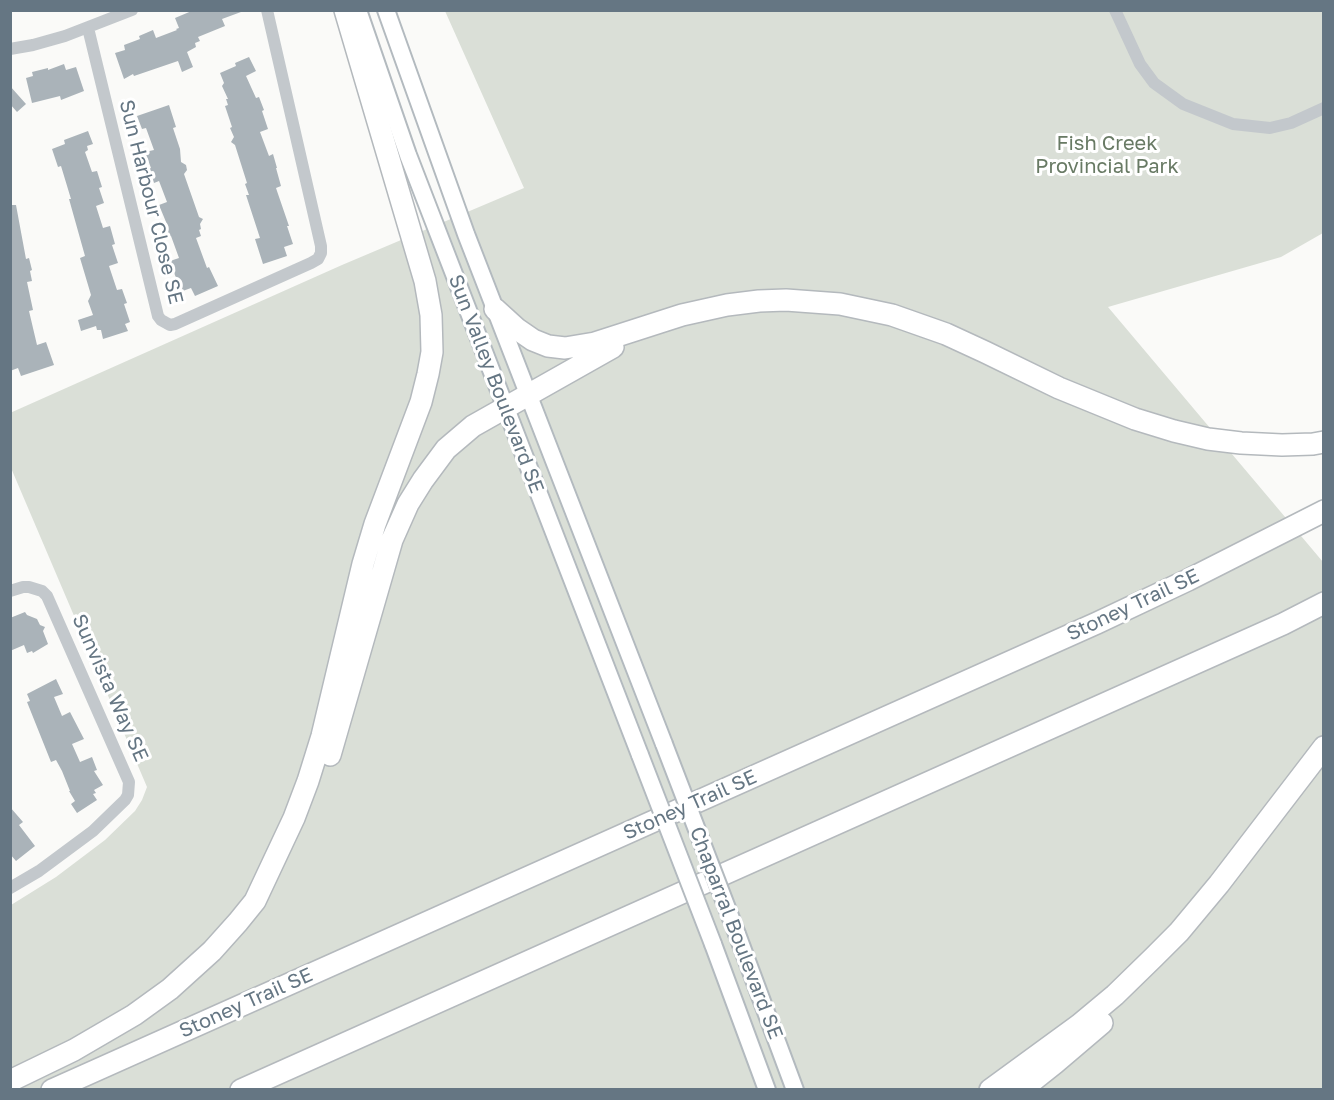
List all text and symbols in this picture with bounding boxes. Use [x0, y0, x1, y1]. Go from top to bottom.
street label: Sun Harbour Close SE [114, 97, 188, 307]
park label: Fish Creek Provincial Park [1035, 132, 1179, 179]
street label: Sun Valley Boulevard SE [443, 271, 549, 497]
street label: Stoney Trail SE [1063, 564, 1203, 646]
street label: Sunvista Way SE [67, 611, 153, 765]
street label: Stoney Trail SE [620, 765, 760, 845]
street label: Chaparral Boulevard SE [684, 823, 788, 1043]
street label: Stoney Trail SE [176, 963, 316, 1043]

